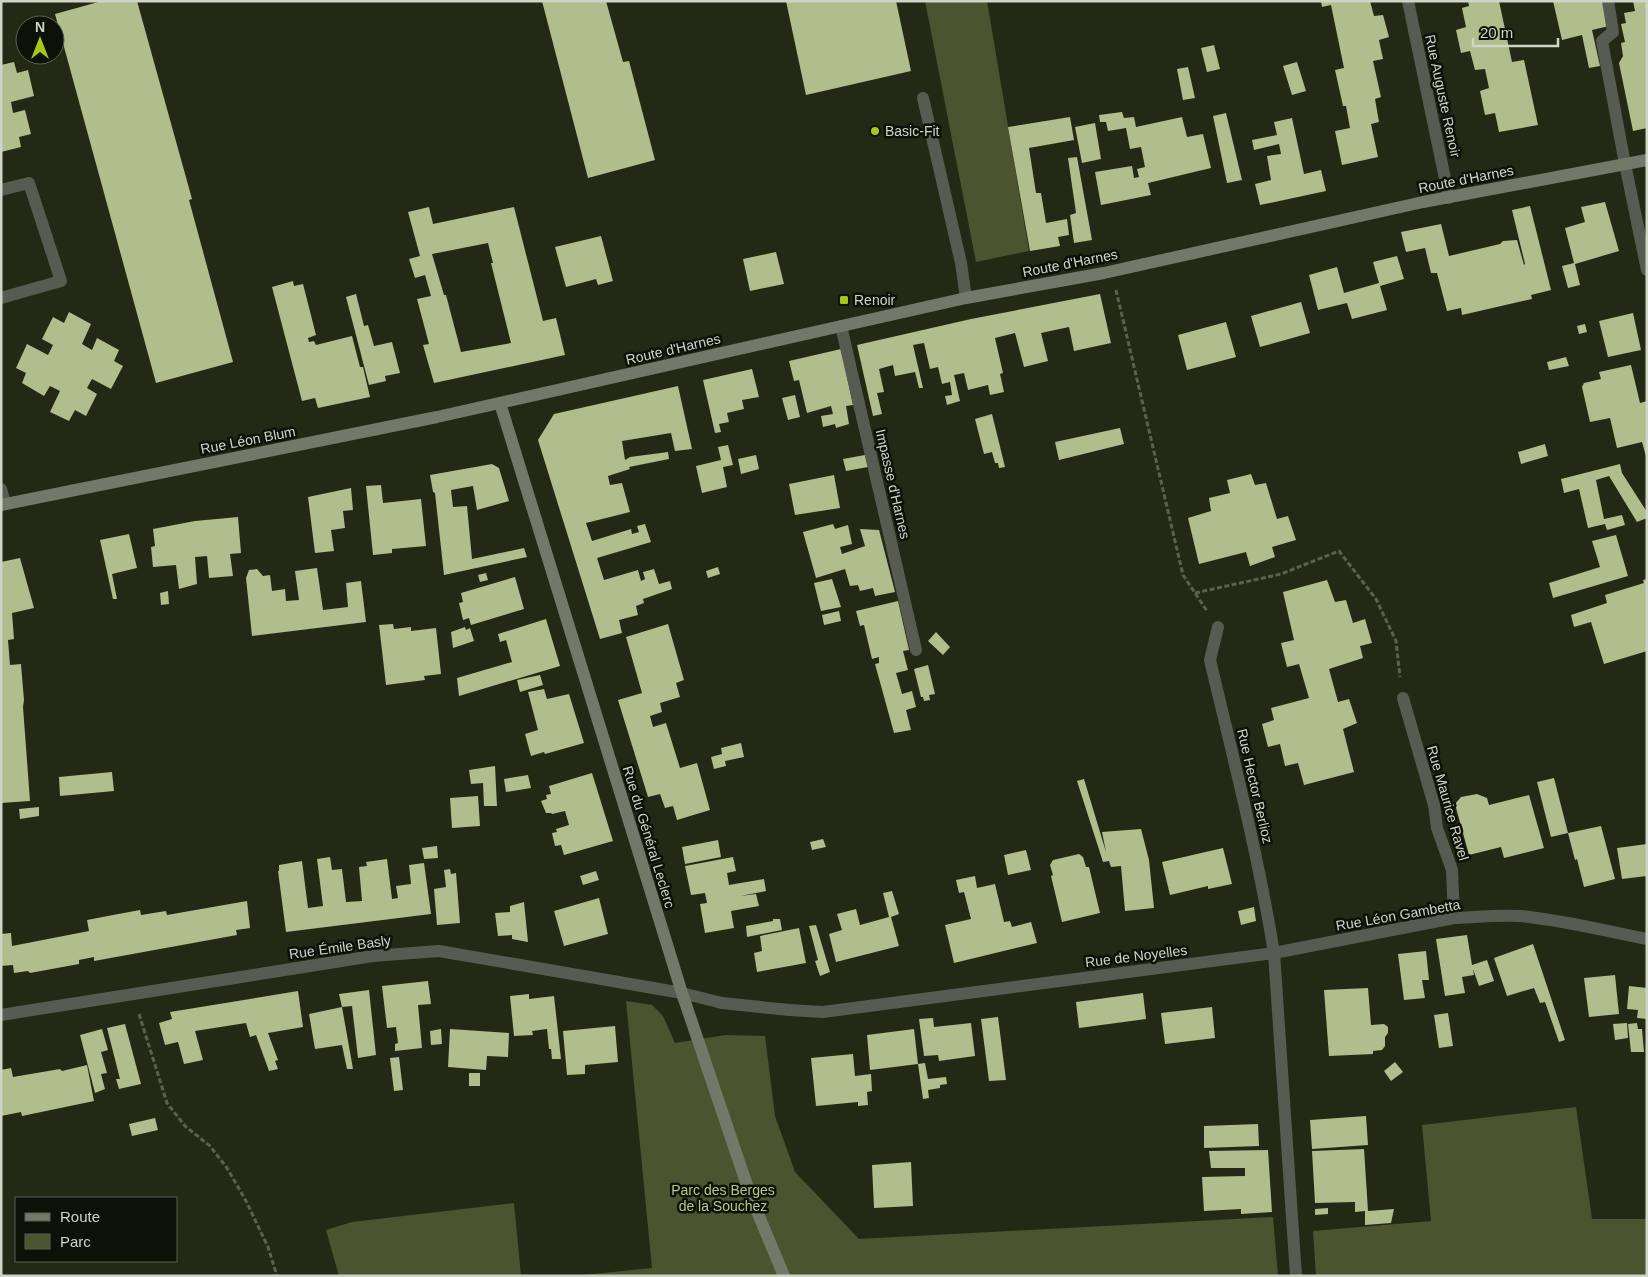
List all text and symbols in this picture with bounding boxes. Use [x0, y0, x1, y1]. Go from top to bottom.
north arrow [15, 15, 65, 65]
scale bar [1473, 15, 1558, 47]
text: N [35, 19, 45, 35]
text: 20 m [1480, 24, 1513, 41]
street label: Rue Auguste Renoir [1422, 33, 1464, 159]
place label: Basic-Fit [885, 123, 940, 139]
marker: Basic-Fit [869, 125, 881, 137]
street label: Route d'Harnes [1417, 162, 1515, 196]
street label: Route d'Harnes [1021, 246, 1119, 280]
place label: Renoir [854, 292, 896, 308]
marker: Renoir [838, 294, 850, 306]
street label: Route d'Harnes [624, 330, 722, 368]
street label: Rue Léon Blum [199, 423, 297, 457]
street label: Impasse d'Harnes [873, 427, 913, 541]
street label: Rue Hector Berlioz [1234, 727, 1276, 845]
street label: Rue Maurice Ravel [1424, 744, 1472, 862]
street label: Rue du Général Leclerc [620, 764, 678, 910]
street label: Rue Léon Gambetta [1335, 896, 1462, 934]
street label: Rue Émile Basly [288, 932, 392, 962]
street label: Rue de Noyelles [1084, 942, 1188, 970]
park label: Parc des Berges de la Souchez [671, 1182, 775, 1214]
legend [15, 1197, 178, 1262]
text: Route [60, 1208, 100, 1225]
text: Parc [60, 1233, 91, 1250]

